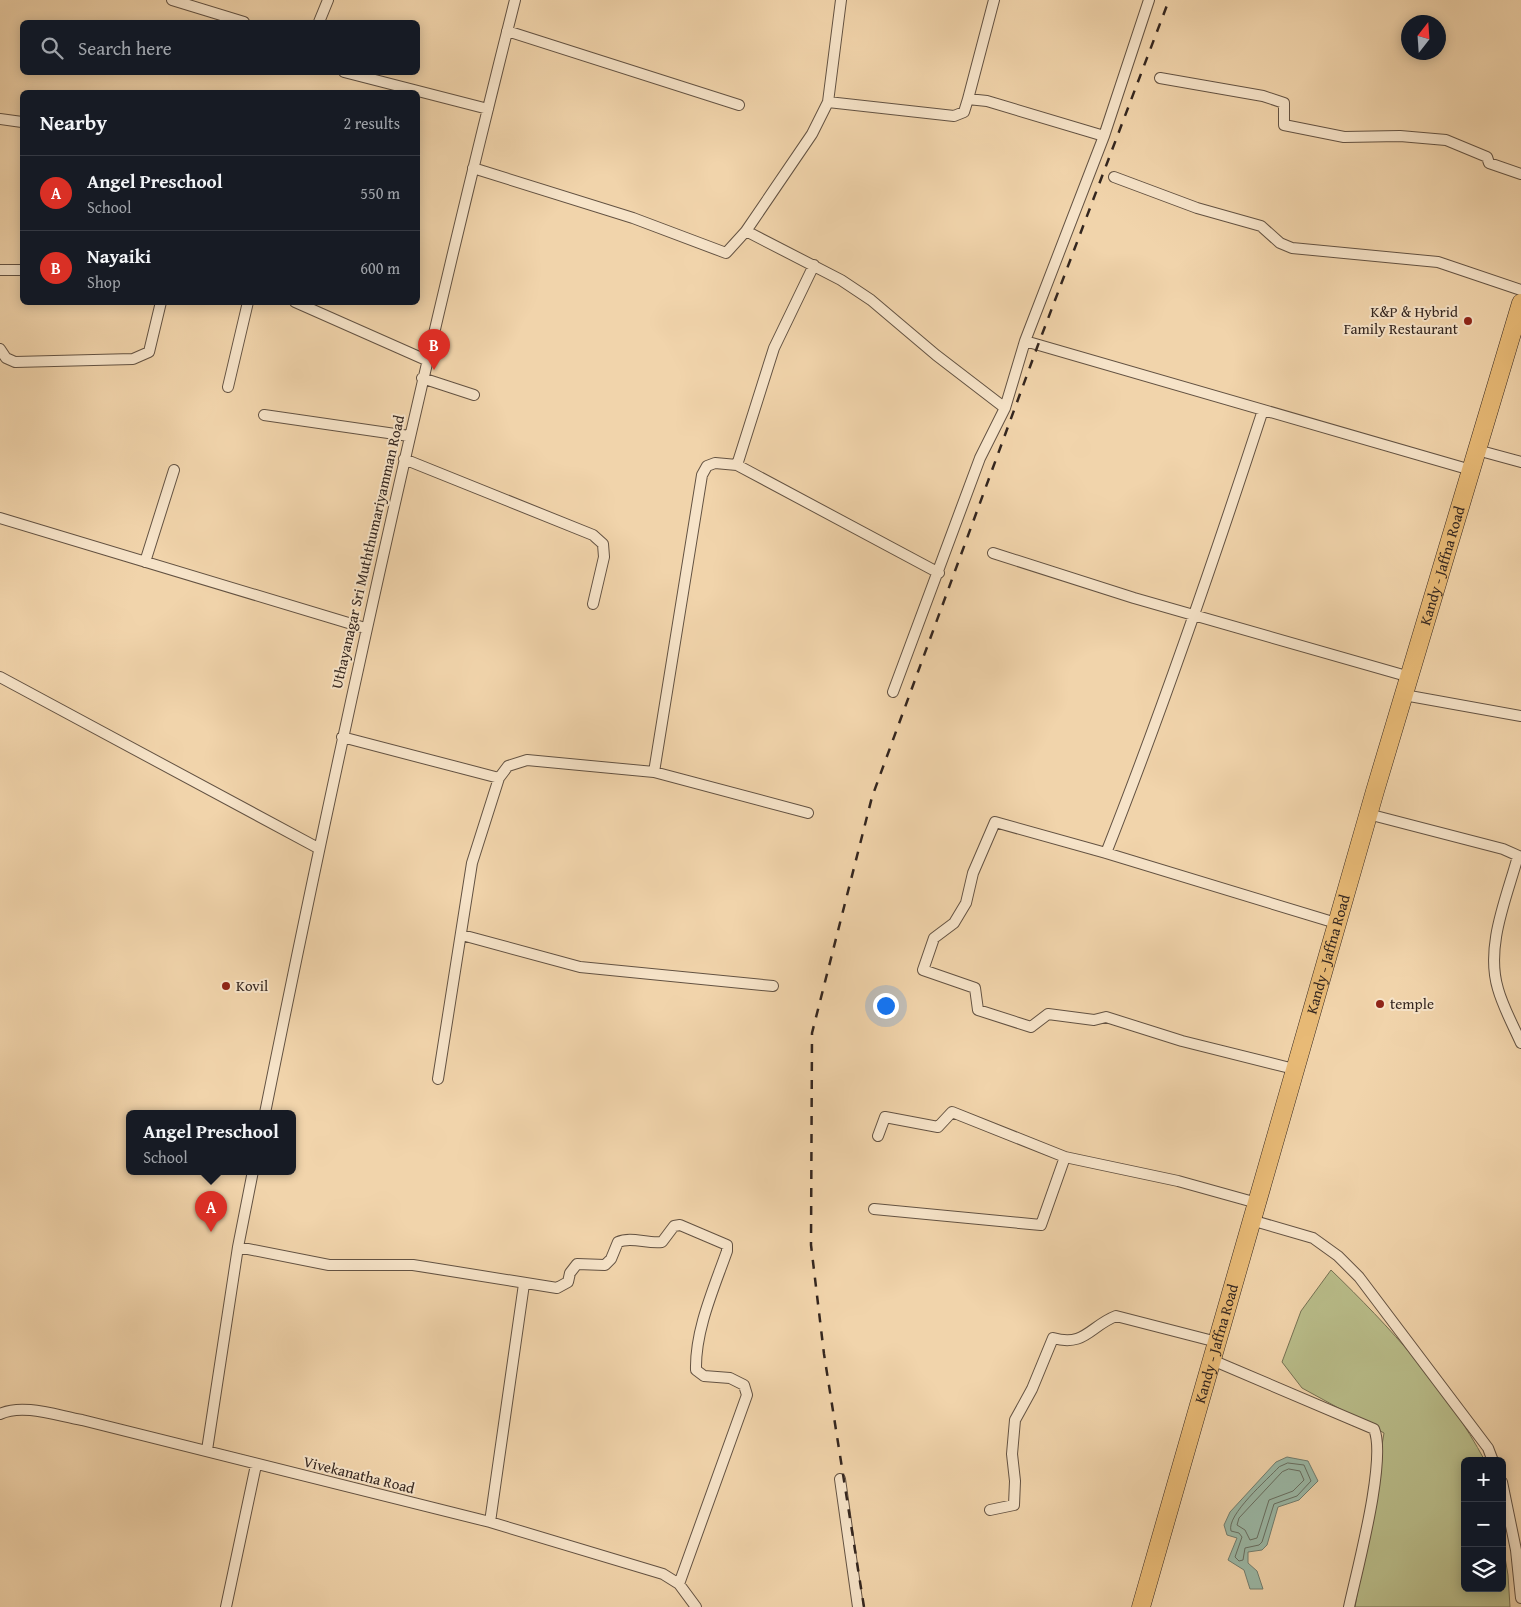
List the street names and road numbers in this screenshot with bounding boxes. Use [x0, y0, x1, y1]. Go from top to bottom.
street label: Uthayanagar Sri Muththumariyamman Road [326, 413, 409, 691]
street label: Kandy - Jaffna Road [1414, 503, 1470, 628]
street label: Kandy - Jaffna Road [1301, 892, 1355, 1016]
street label: Kandy - Jaffna Road [1189, 1281, 1243, 1406]
street label: Vivekanatha Road [301, 1451, 417, 1498]

